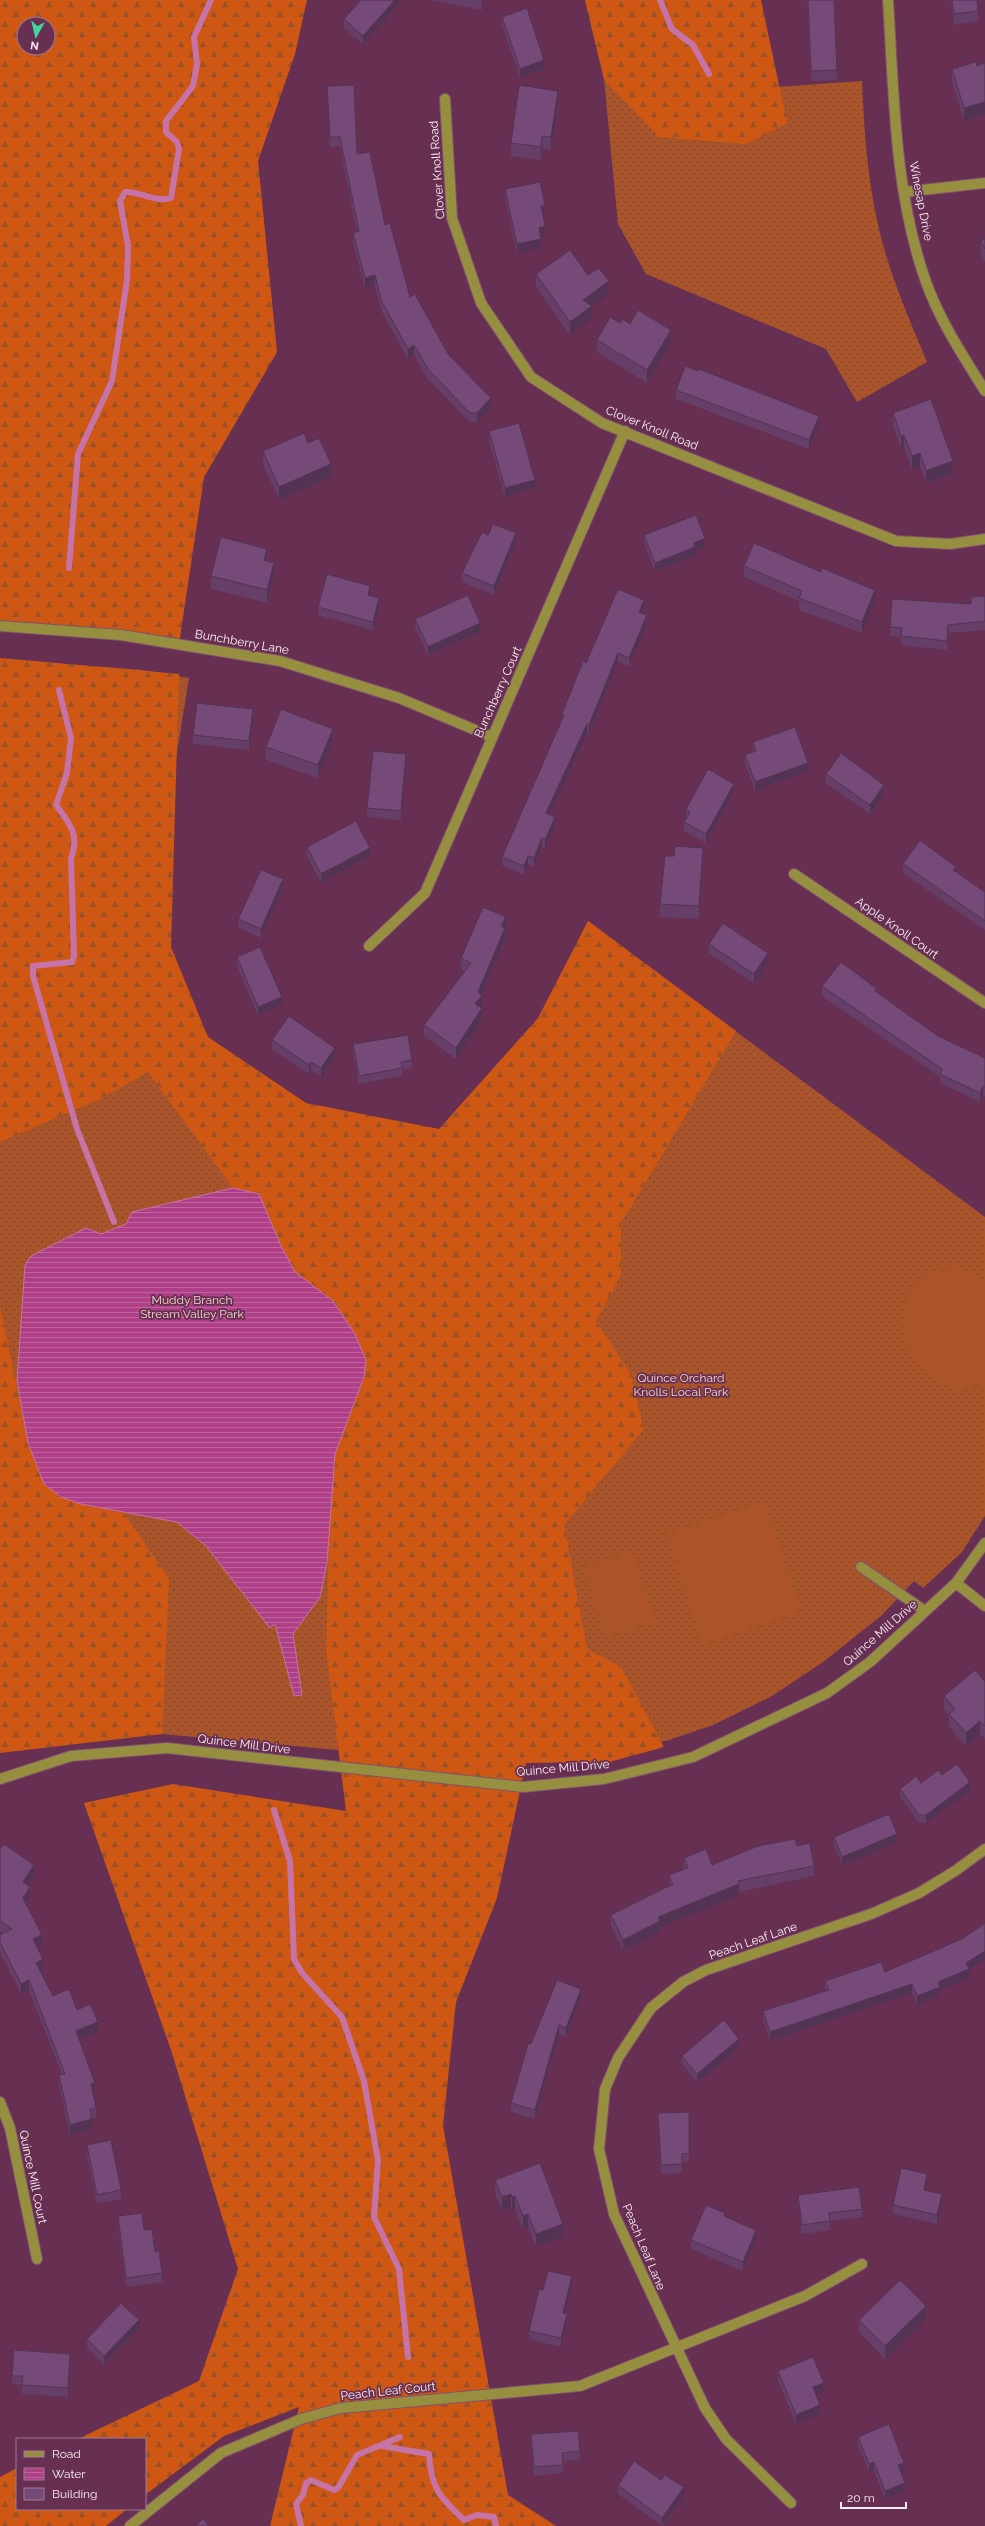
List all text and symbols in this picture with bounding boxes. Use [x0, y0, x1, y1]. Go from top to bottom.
north arrow [16, 16, 56, 56]
text: N [30, 38, 40, 52]
street label: Clover Knoll Road [427, 120, 447, 220]
street label: Winesap Drive [906, 160, 936, 242]
street label: Clover Knoll Road [604, 403, 700, 453]
street label: Bunchberry Lane [194, 627, 290, 657]
street label: Bunchberry Court [472, 644, 524, 740]
street label: Apple Knoll Court [853, 894, 941, 962]
park label: Muddy Branch Stream Valley Park [140, 1293, 244, 1321]
park label: Quince Orchard Knolls Local Park [634, 1371, 729, 1399]
street label: Quince Mill Drive [840, 1597, 920, 1669]
street label: Quince Mill Drive [197, 1731, 291, 1757]
street label: Quince Mill Drive [516, 1757, 610, 1779]
street label: Peach Leaf Lane [707, 1919, 799, 1963]
street label: Quince Mill Court [16, 2129, 50, 2225]
street label: Peach Leaf Lane [620, 2202, 668, 2292]
street label: Peach Leaf Court [340, 2379, 436, 2403]
legend [16, 2438, 146, 2510]
text: Road [52, 2447, 81, 2461]
text: Water [52, 2467, 86, 2481]
scale bar [841, 2484, 906, 2510]
text: Building [52, 2487, 98, 2501]
text: 20 m [847, 2491, 875, 2505]

